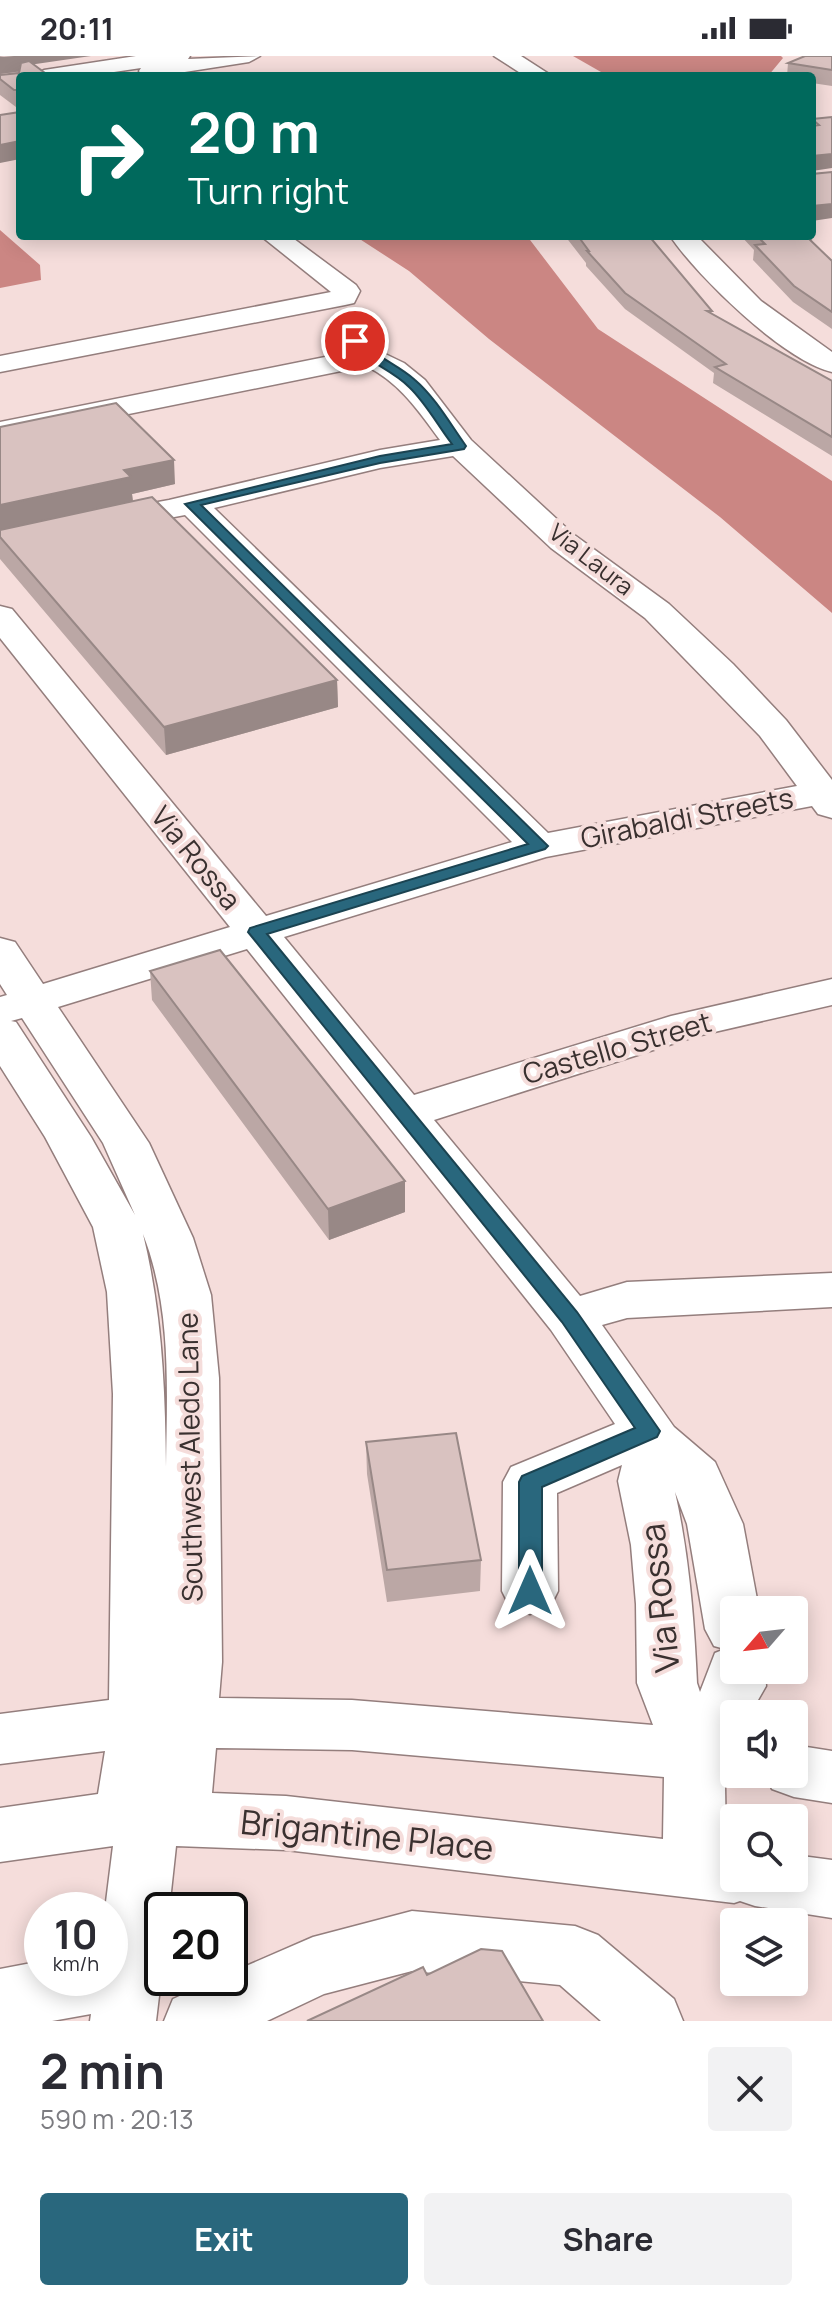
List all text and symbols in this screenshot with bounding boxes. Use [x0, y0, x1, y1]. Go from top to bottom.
text: 20:11 [40, 8, 114, 49]
text: 20 m [188, 93, 320, 170]
icon: right [56, 104, 160, 208]
text: Turn right [188, 166, 349, 215]
pin [321, 307, 389, 375]
icon: arrive [333, 319, 377, 363]
street label: Via Laura [543, 515, 641, 602]
street label: Girabaldi Streets [577, 778, 796, 856]
street label: Via Rossa [143, 798, 250, 917]
street label: Castello Street [518, 1002, 716, 1092]
street label: Southwest Aledo Lane [167, 1312, 211, 1602]
street label: Via Rossa [628, 1521, 690, 1675]
position arrow [488, 1549, 572, 1633]
north arrow [720, 1596, 808, 1684]
map controls [720, 1596, 808, 1996]
button: sound [720, 1700, 808, 1788]
street label: Brigantine Place [238, 1798, 496, 1870]
button: search [720, 1804, 808, 1892]
speed limit sign: 20 [144, 1892, 248, 1996]
text: 10 [54, 1906, 98, 1961]
button: layers [720, 1908, 808, 1996]
text: km/h [53, 1950, 99, 1977]
text: 2 min [40, 2038, 165, 2103]
button: close [708, 2047, 792, 2131]
text: 590 m · 20:13 [40, 2101, 194, 2137]
button: Exit [40, 2193, 408, 2285]
button: Share [424, 2193, 792, 2285]

